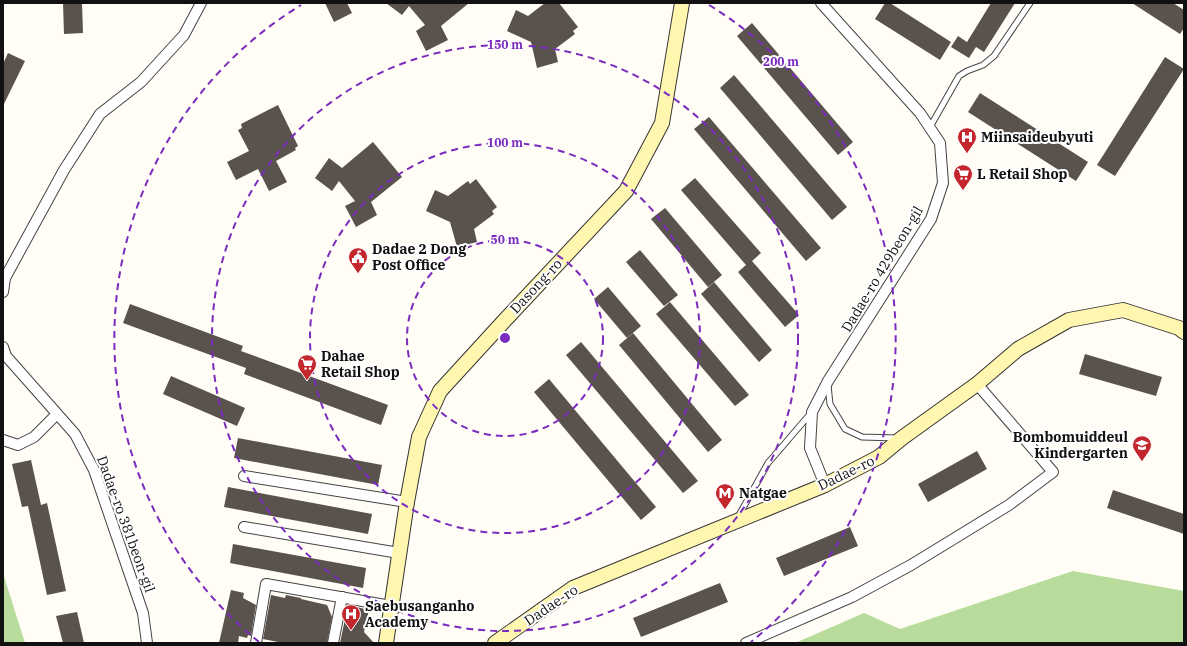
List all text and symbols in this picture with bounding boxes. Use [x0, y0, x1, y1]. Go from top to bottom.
text: 150 m [487, 37, 523, 52]
text: 200 m [763, 54, 799, 69]
hospital icon: Miinsaideubyuti [956, 126, 978, 154]
place label: Miinsaideubyuti [981, 128, 1094, 146]
text: 100 m [487, 135, 523, 150]
supermarket icon: L Retail Shop [952, 163, 974, 191]
place label: L Retail Shop [977, 165, 1068, 183]
street label: Dadae-ro 429beon-gil [837, 203, 927, 335]
text: 50 m [491, 232, 520, 247]
place label: Dadae 2 Dong Post Office [372, 240, 467, 274]
public building icon: Dadae 2 Dong Post Office [347, 246, 369, 274]
street label: Dasong-ro [506, 255, 566, 317]
centre of rings [498, 331, 512, 345]
place label: Dahae Retail Shop [321, 347, 400, 381]
supermarket icon: Dahae Retail Shop [296, 353, 318, 381]
place label: Bombomuiddeul Kindergarten [1013, 428, 1128, 462]
school or university icon: Bombomuiddeul Kindergarten [1131, 434, 1153, 462]
street label: Dadae-ro [815, 452, 877, 494]
street label: Dadae-ro 381beon-gil [93, 453, 159, 595]
metro station icon: Natgae [714, 482, 736, 510]
place label: Natgae [739, 484, 787, 502]
street label: Dadae-ro [521, 580, 581, 629]
place label: Saebusanganho Academy [365, 597, 474, 631]
hospital icon: Saebusanganho Academy [340, 603, 362, 631]

